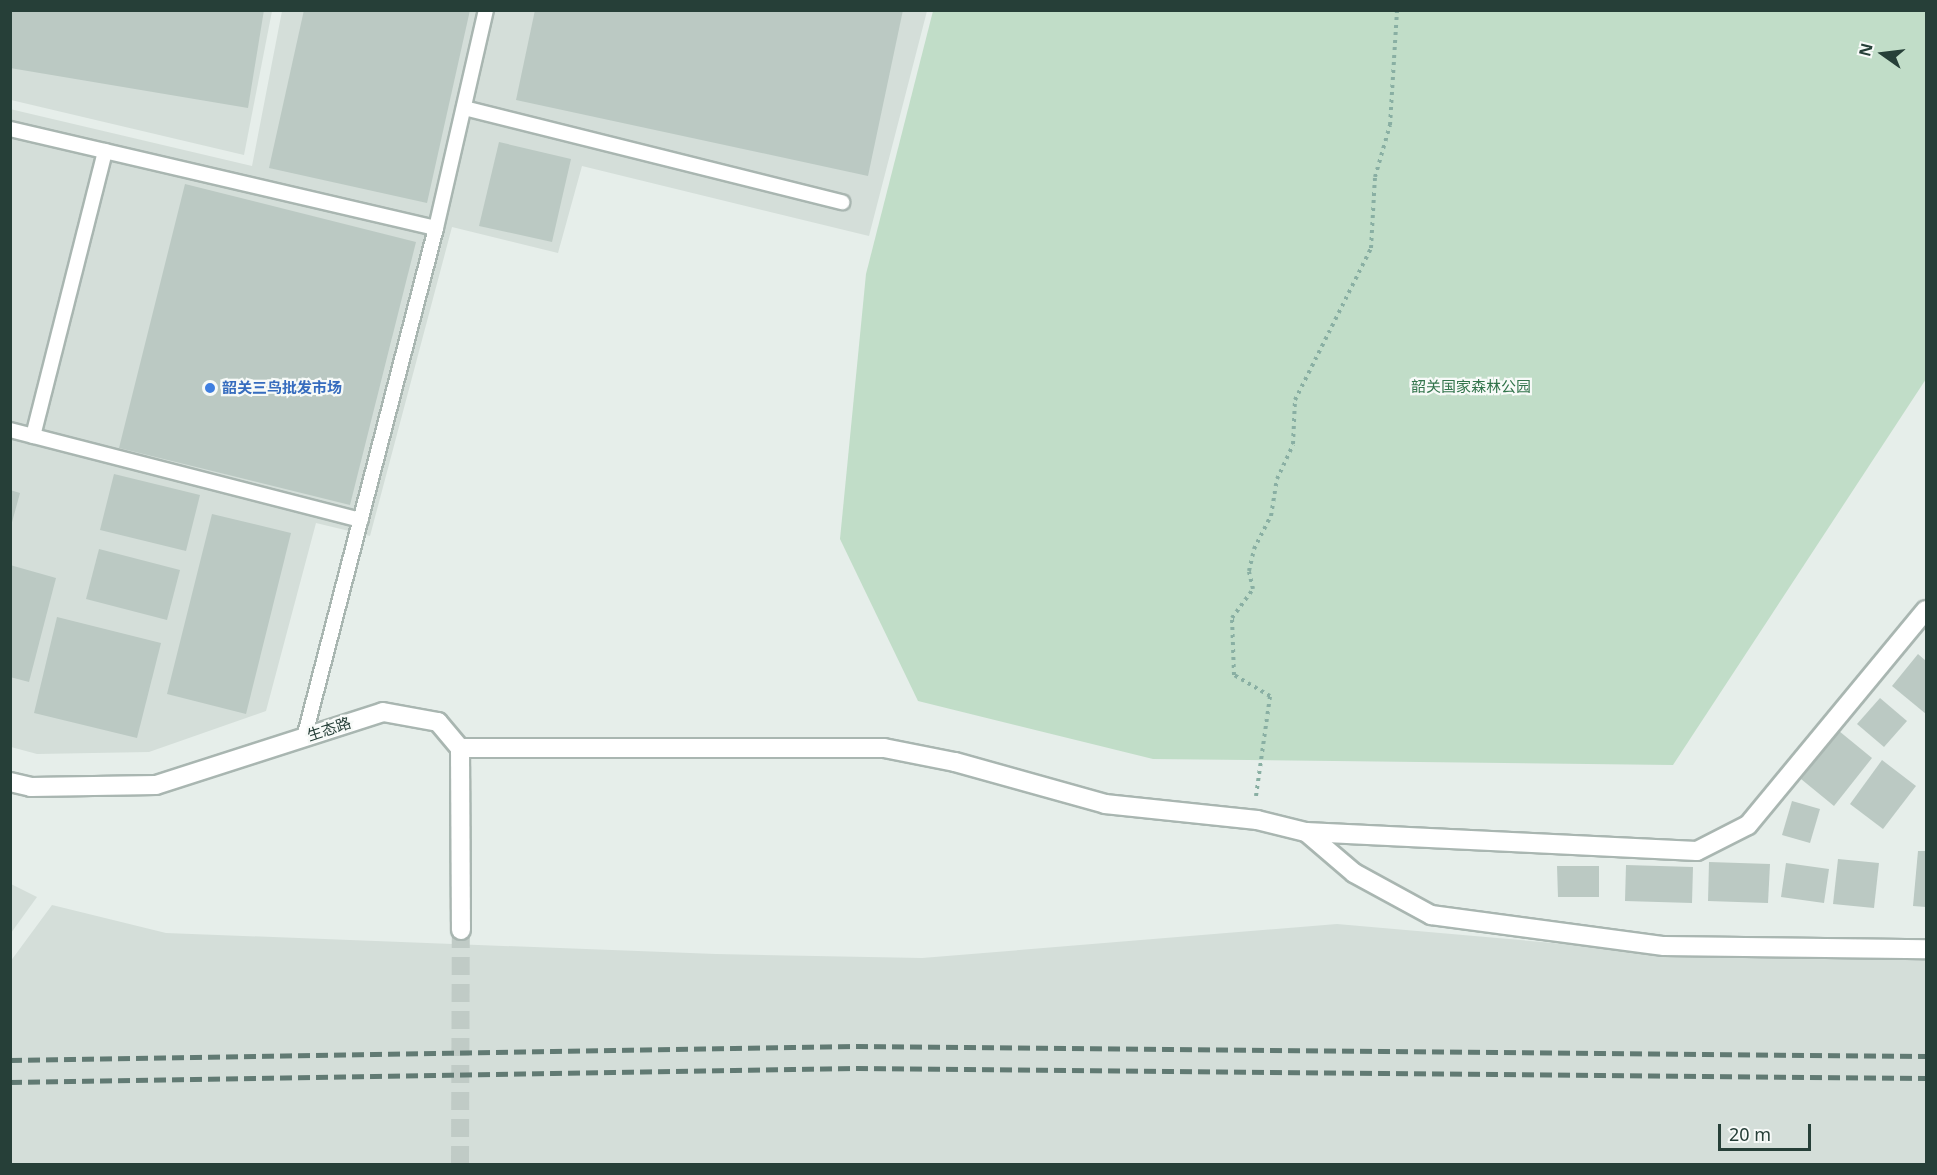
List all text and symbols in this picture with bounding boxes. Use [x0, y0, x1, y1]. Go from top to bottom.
north arrow [1853, 24, 1913, 84]
text: N [1853, 41, 1878, 59]
park label: 韶关国家森林公园 [1411, 378, 1531, 396]
place label: 韶关三鸟批发市场 [222, 379, 342, 397]
marker: 韶关三鸟批发市场 [203, 381, 217, 395]
street label: 生态路 [305, 713, 353, 745]
scale bar [1721, 1112, 1814, 1150]
text: 20 m [1729, 1122, 1771, 1146]

